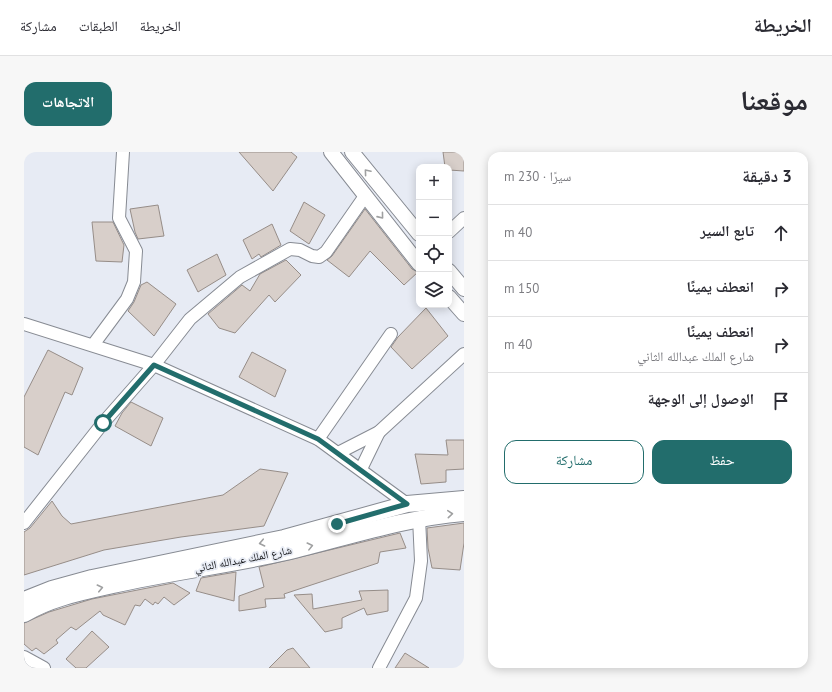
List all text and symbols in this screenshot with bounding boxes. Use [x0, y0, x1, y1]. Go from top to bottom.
text: الخريطة [754, 13, 812, 37]
text: مشاركة [20, 17, 57, 35]
text: الطبقات [79, 17, 118, 35]
text: الخريطة [140, 17, 181, 35]
text: موقعنا [740, 81, 808, 118]
button: الاتجاهات [24, 82, 112, 126]
map controls [416, 164, 452, 308]
button: + [416, 164, 452, 200]
text: 3 دقيقة [742, 165, 792, 187]
text: سيرًا · 230 m [504, 168, 571, 185]
one-way arrow [365, 170, 372, 177]
button: − [416, 200, 452, 236]
one-way arrow [376, 212, 383, 219]
text: تابع السير [700, 221, 754, 240]
icon: ahead [770, 222, 792, 244]
text: 40 m [504, 224, 532, 241]
button: locate [416, 236, 452, 272]
button: layers [416, 272, 452, 308]
text: انعطف يمينًا [687, 277, 754, 296]
icon: right [770, 278, 792, 300]
text: 150 m [504, 280, 539, 297]
text: انعطف يمينًا [687, 322, 754, 341]
icon: right [770, 334, 792, 356]
text: 40 m [504, 336, 532, 353]
text: شارع الملك عبدالله الثاني [637, 348, 754, 365]
text: الوصول إلى الوجهة [648, 389, 754, 408]
icon: arrive [770, 390, 792, 412]
route start [94, 414, 112, 432]
button: مشاركة [504, 440, 644, 484]
button: حفظ [652, 440, 792, 484]
one-way arrow [447, 510, 453, 519]
route end [328, 515, 346, 533]
one-way arrow [259, 538, 266, 546]
one-way arrow [307, 542, 313, 550]
street label: شارع الملك عبدالله الثاني [193, 543, 293, 577]
one-way arrow [97, 584, 103, 592]

